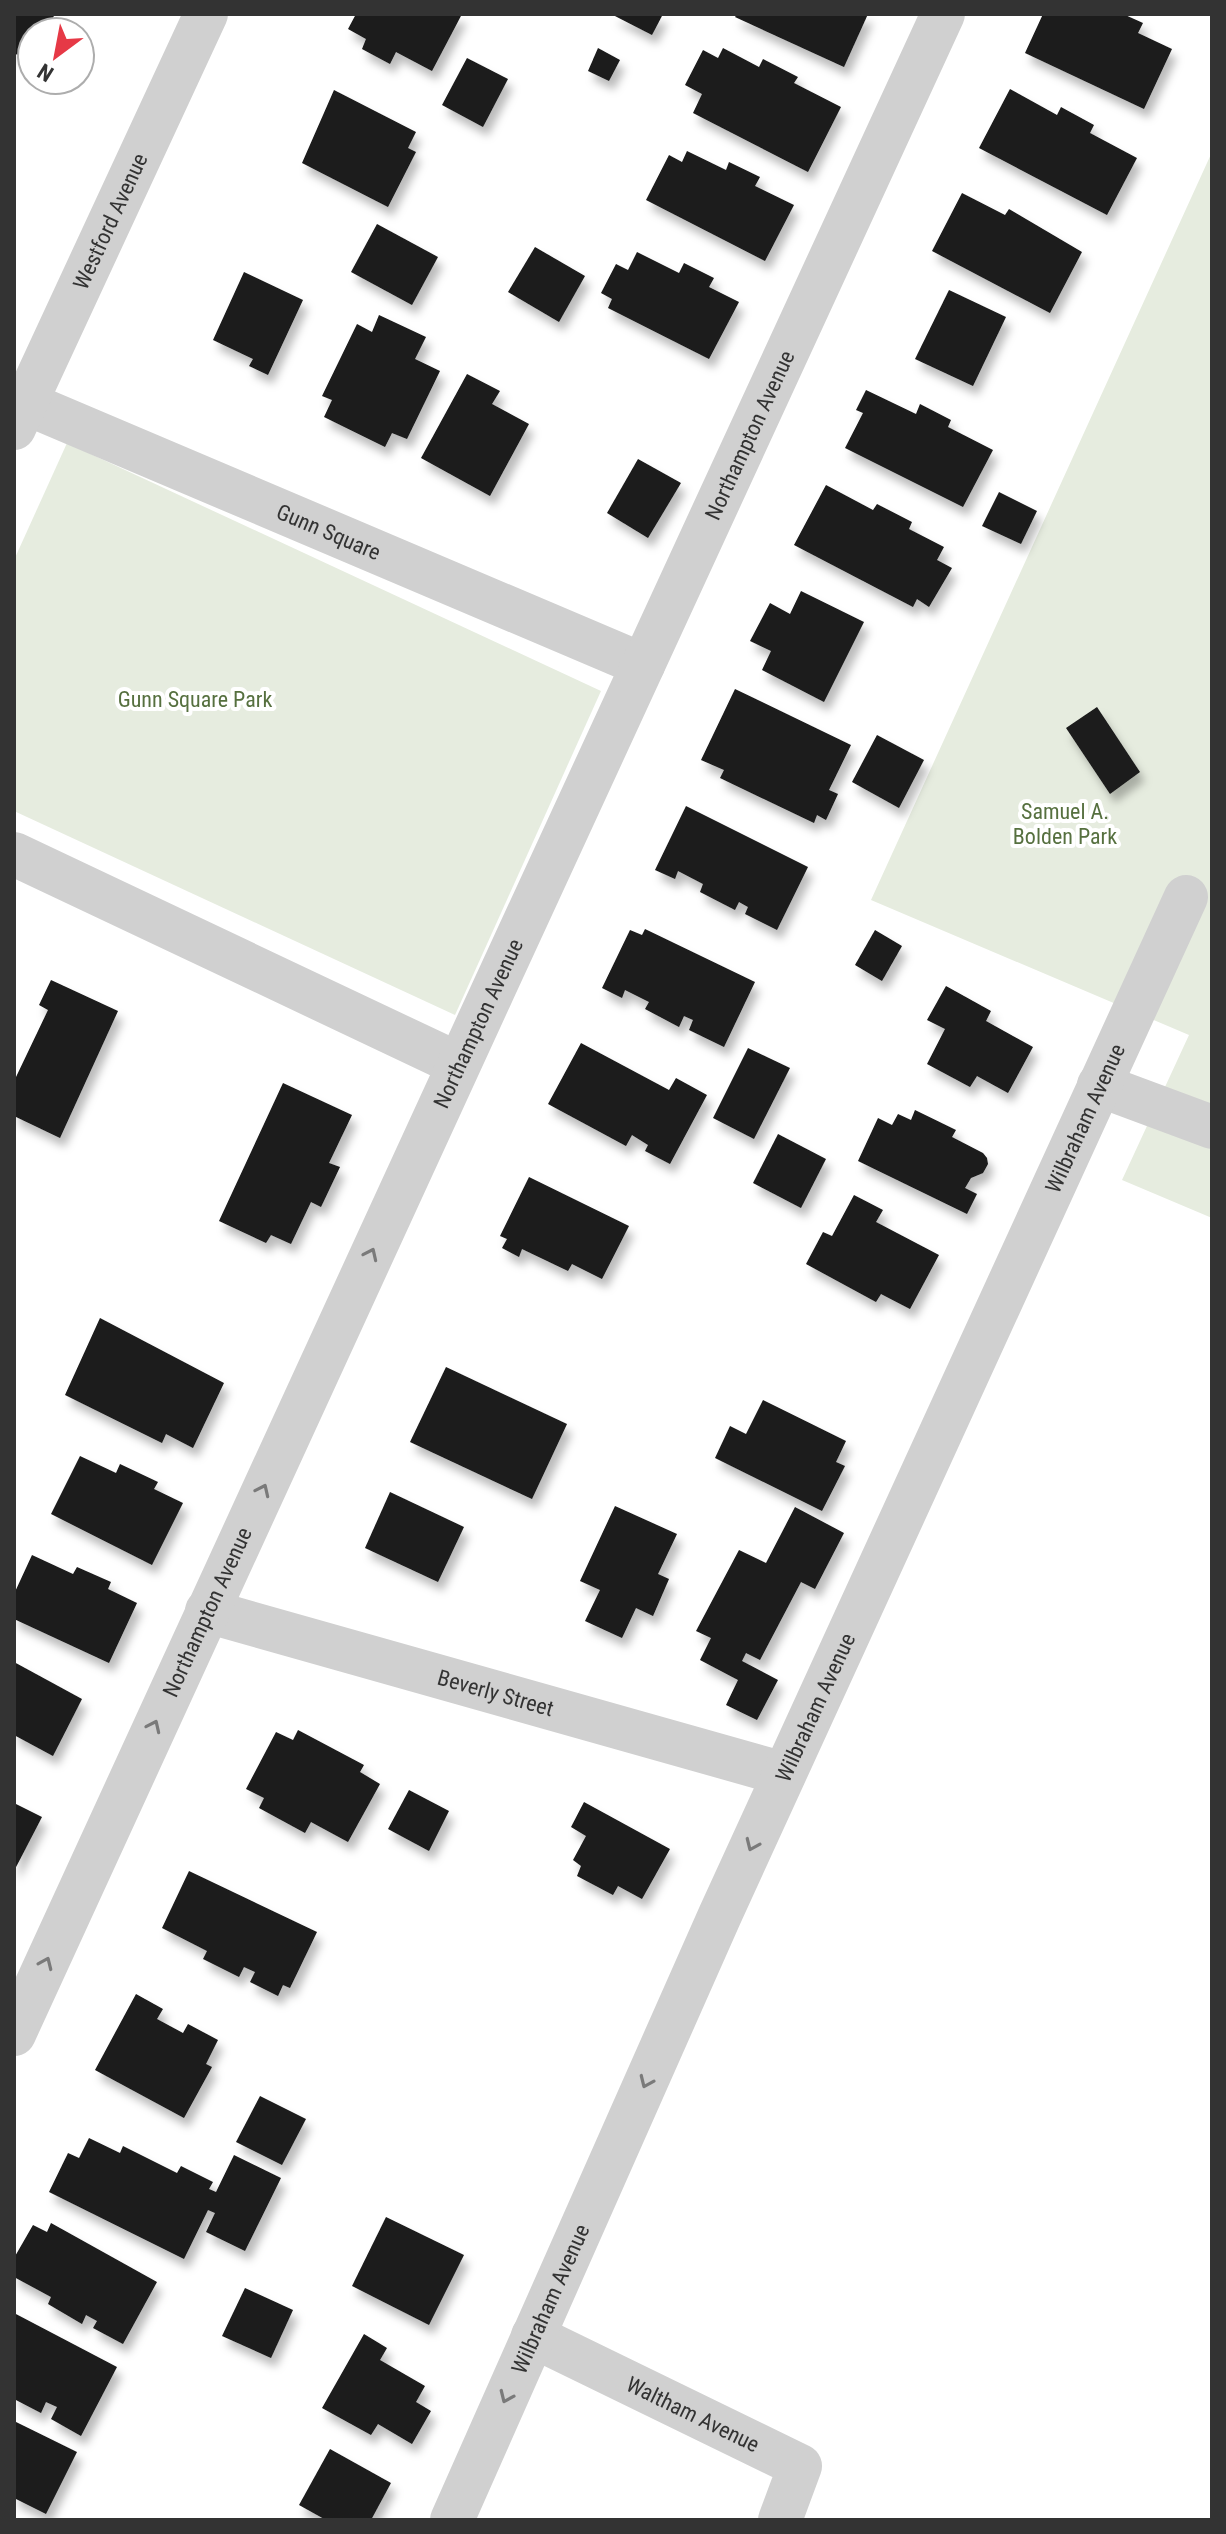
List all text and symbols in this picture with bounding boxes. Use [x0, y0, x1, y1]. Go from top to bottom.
north arrow [16, 16, 96, 96]
text: N [33, 58, 58, 87]
street label: Westford Avenue [68, 149, 152, 293]
street label: Northampton Avenue [700, 346, 799, 524]
street label: Gunn Square [273, 499, 385, 565]
park label: Gunn Square Park [118, 687, 272, 712]
park label: Samuel A. Bolden Park [1013, 799, 1117, 849]
street label: Northampton Avenue [428, 935, 528, 1112]
street label: Wilbraham Avenue [1040, 1040, 1130, 1196]
one-way arrow [361, 1248, 377, 1262]
one-way arrow [253, 1484, 269, 1499]
street label: Northampton Avenue [157, 1523, 256, 1701]
street label: Wilbraham Avenue [770, 1629, 860, 1786]
street label: Beverly Street [435, 1664, 557, 1721]
one-way arrow [144, 1720, 160, 1735]
one-way arrow [746, 1837, 762, 1851]
one-way arrow [36, 1957, 52, 1971]
one-way arrow [639, 2074, 655, 2089]
street label: Wilbraham Avenue [506, 2220, 594, 2377]
street label: Waltham Avenue [623, 2371, 764, 2457]
one-way arrow [500, 2389, 516, 2403]

